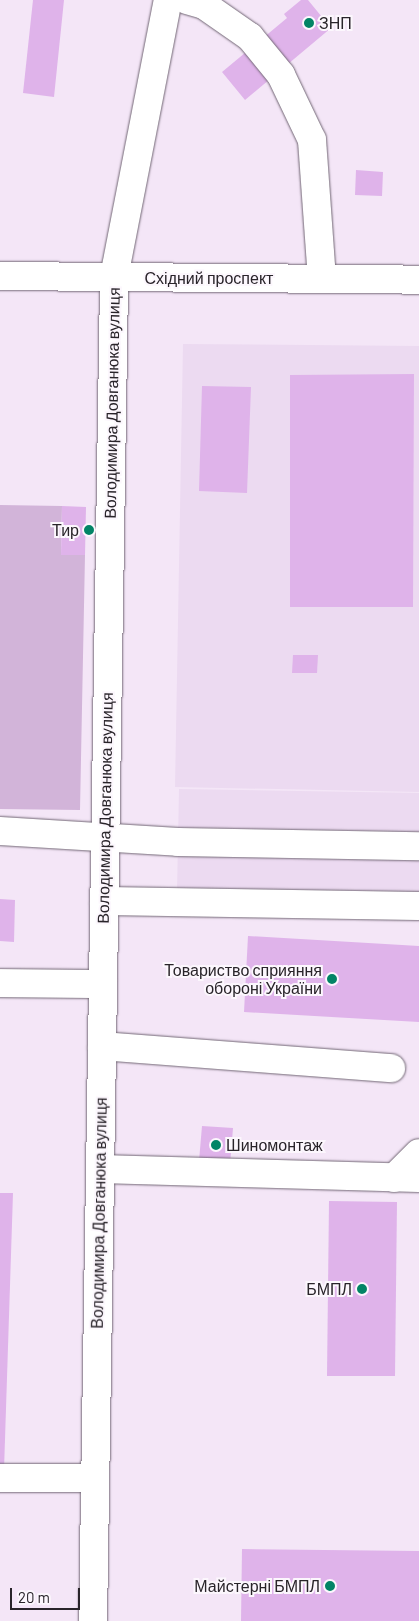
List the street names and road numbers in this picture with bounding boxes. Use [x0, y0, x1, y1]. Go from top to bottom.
street label: Східний проспект [145, 268, 273, 288]
street label: Володимира Довганюка вулиця [100, 287, 124, 519]
street label: Володимира Довганюка вулиця [93, 692, 117, 924]
street label: Володимира Довганюка вулиця [87, 1097, 111, 1329]

